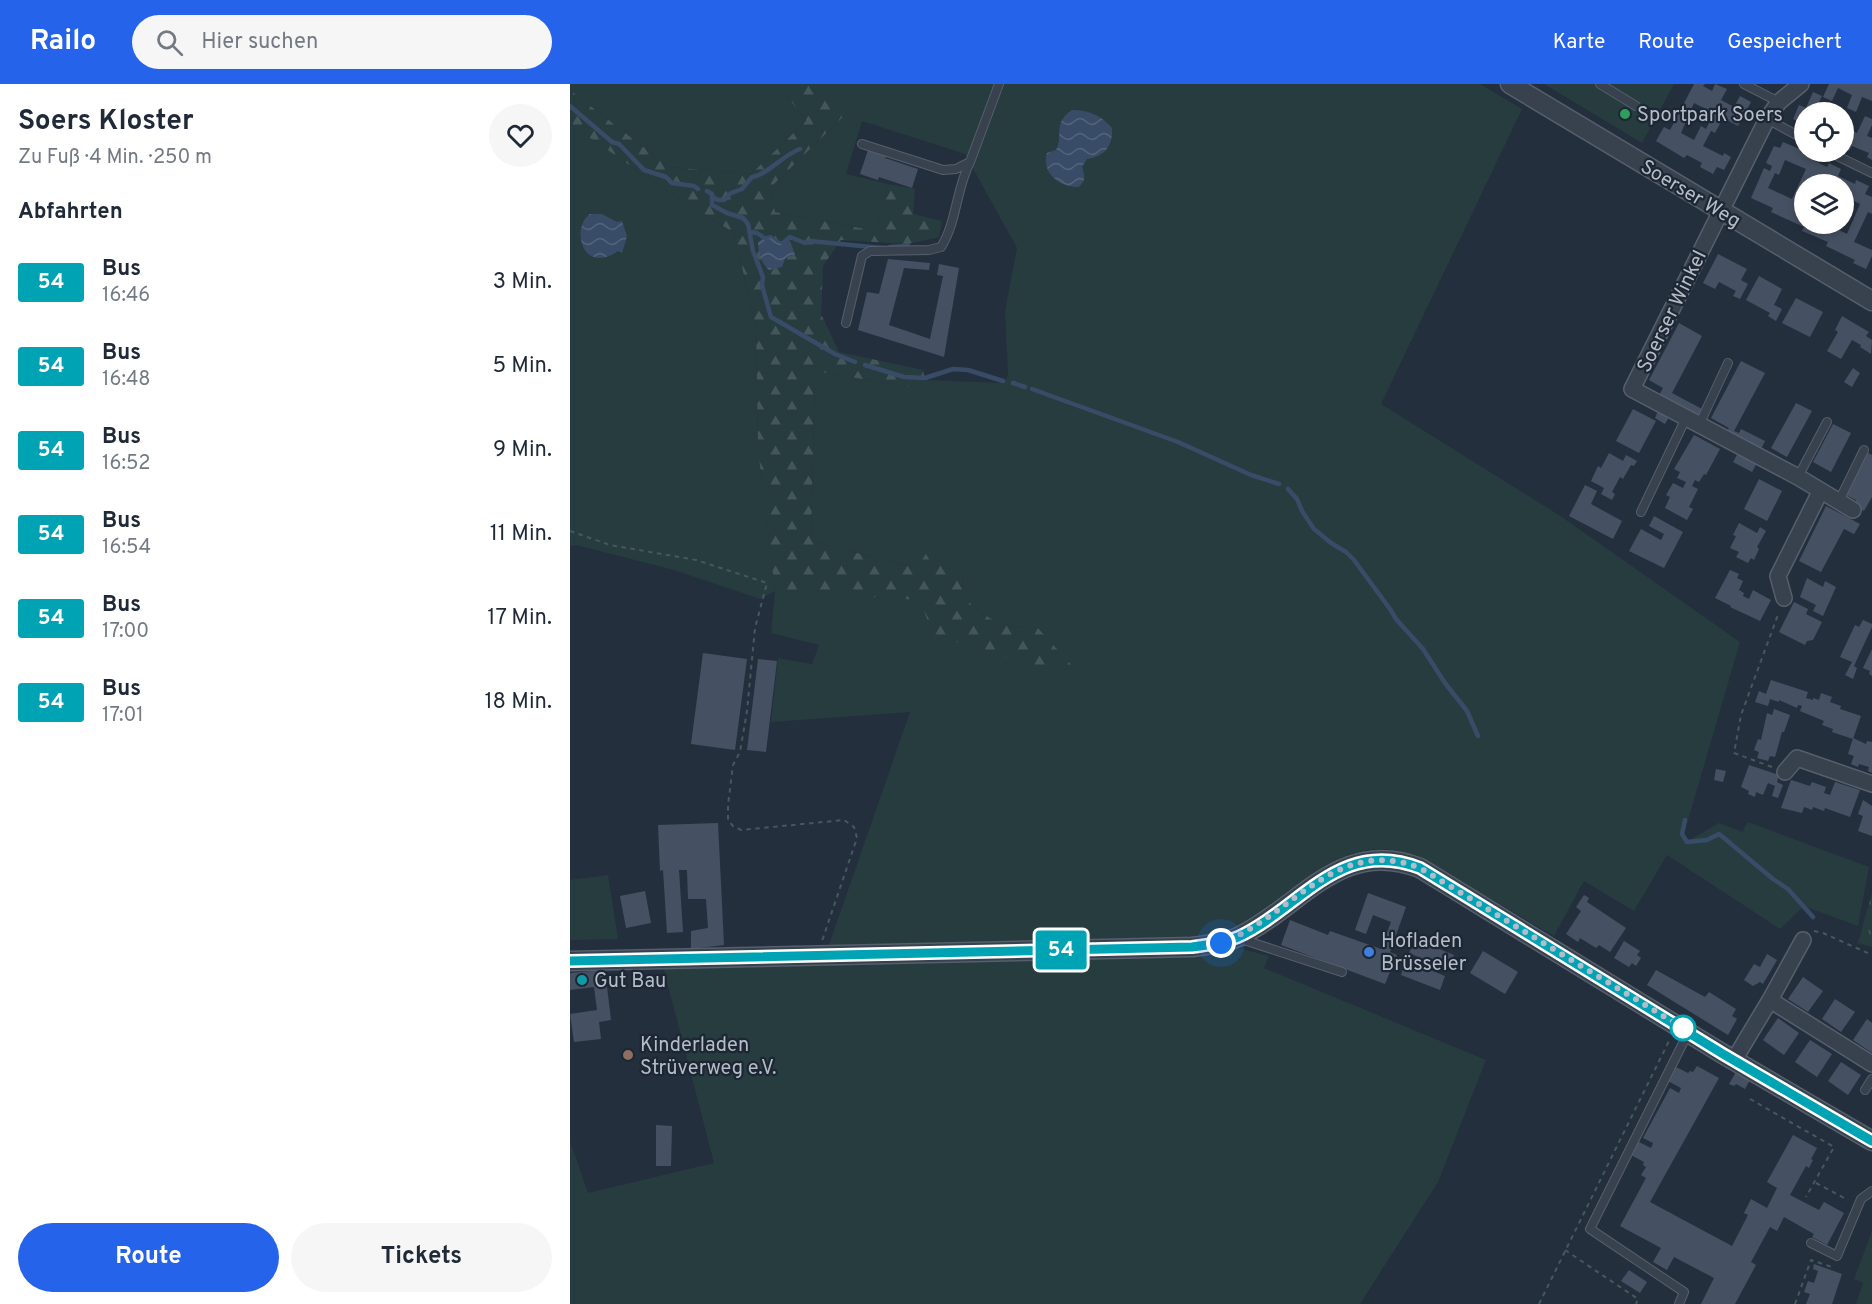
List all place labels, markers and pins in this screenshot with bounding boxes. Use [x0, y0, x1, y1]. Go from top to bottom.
place label: Sportpark Soers [1637, 103, 1783, 129]
marker: Sportpark Soers [1618, 107, 1632, 121]
place label: Hofladen Brüsseler [1381, 929, 1467, 978]
marker: Hofladen Brüsseler [1362, 945, 1376, 959]
place label: Gut Bau [594, 969, 666, 995]
marker: Gut Bau [575, 973, 589, 987]
unlabelled marker [1670, 1015, 1696, 1041]
place label: Kinderladen Strüverweg e.V. [640, 1033, 777, 1082]
marker: Kinderladen Strüverweg e.V. [621, 1048, 635, 1062]

